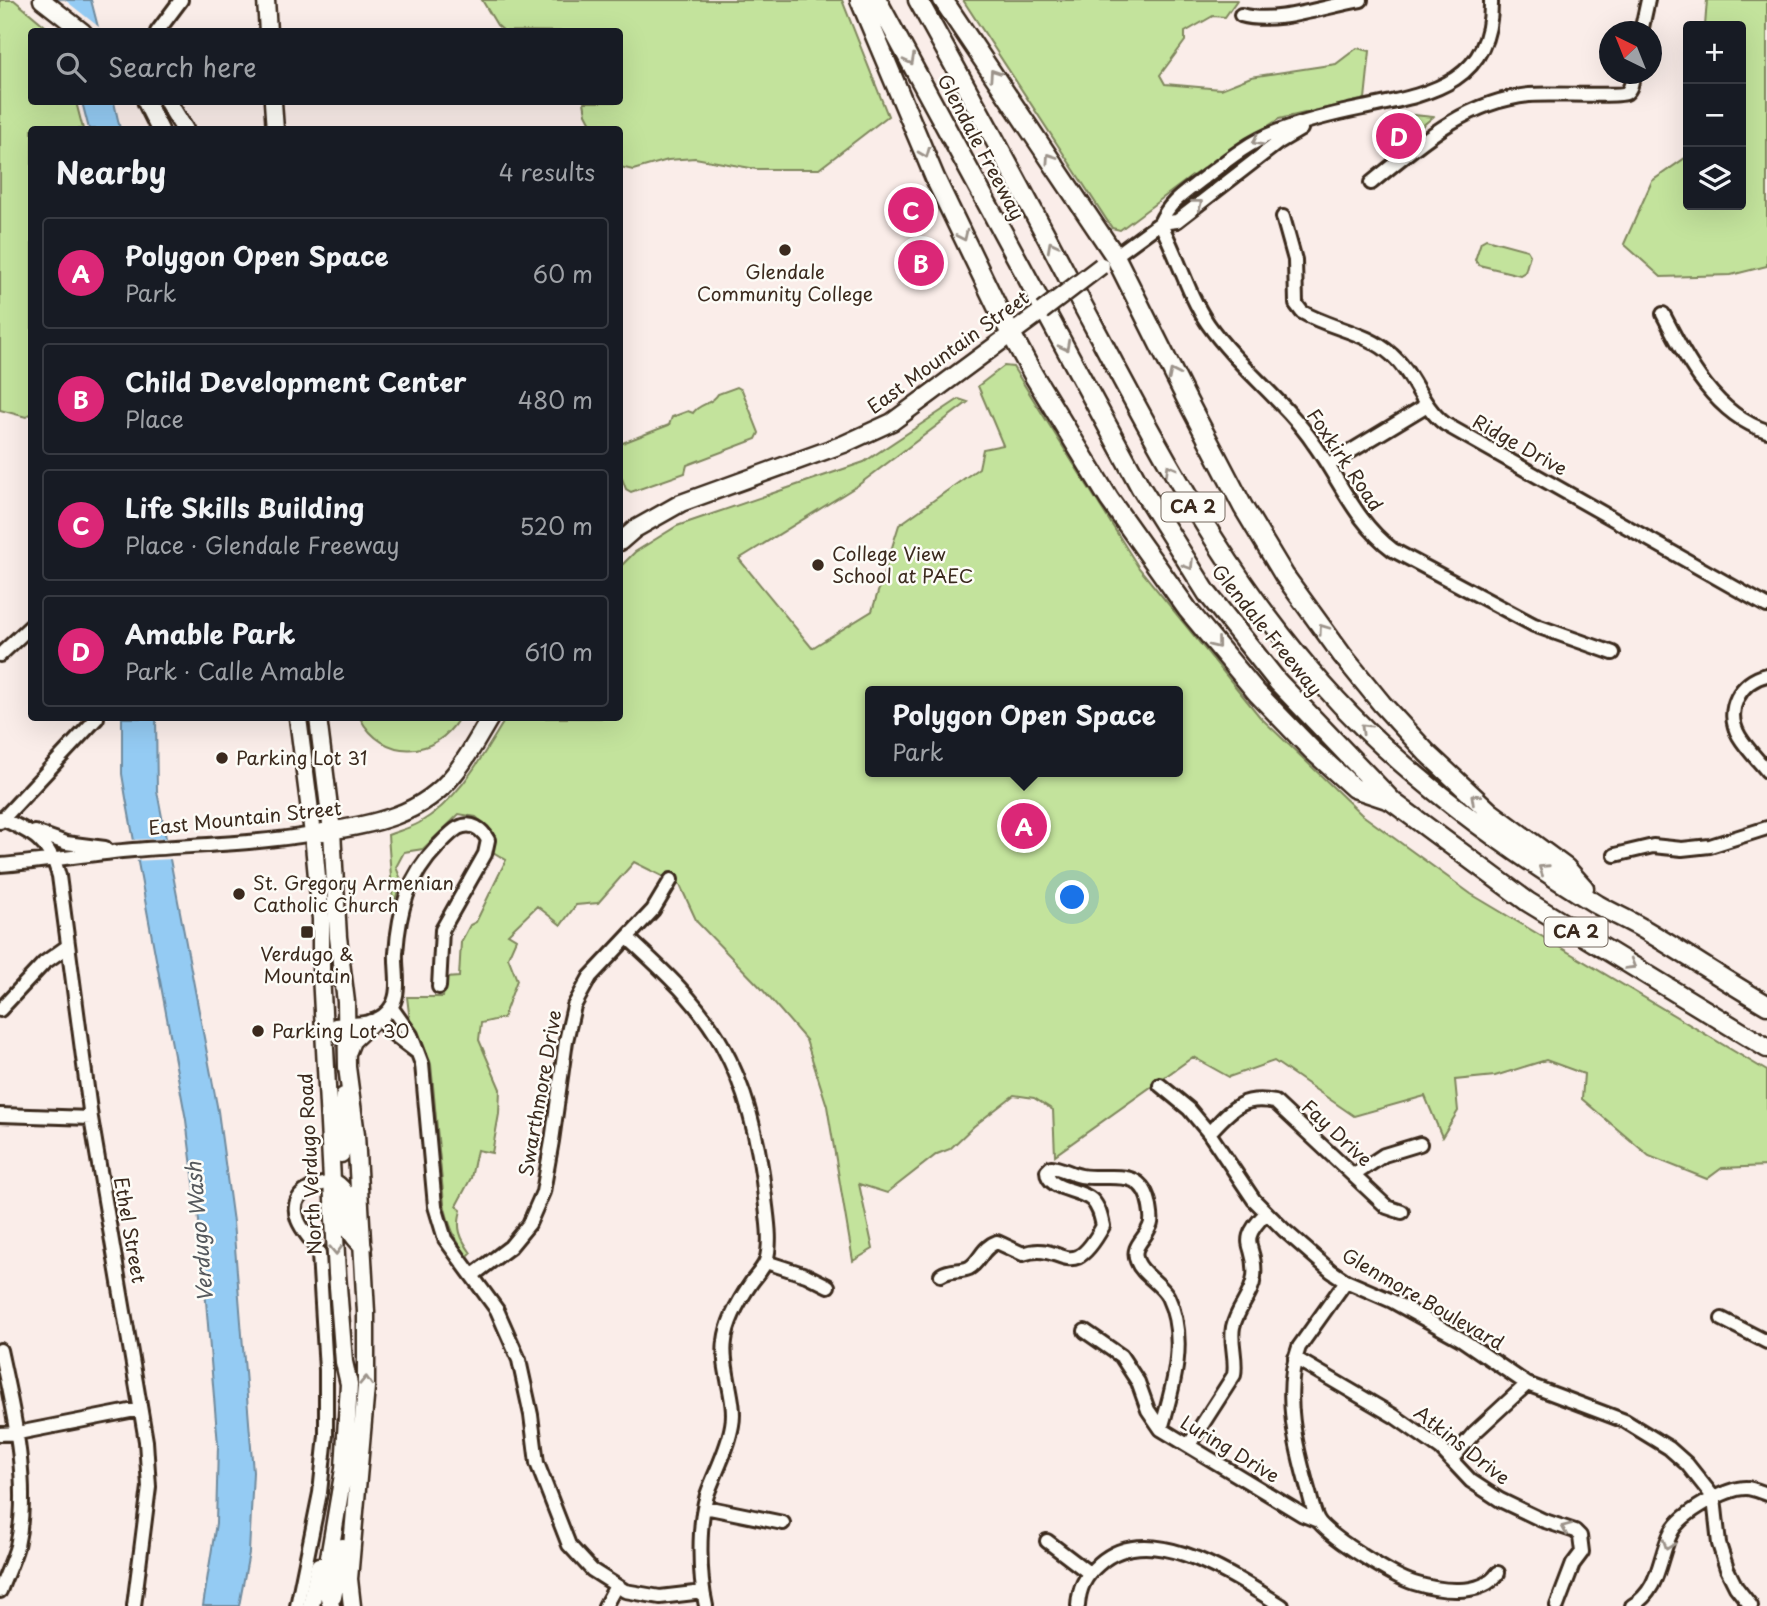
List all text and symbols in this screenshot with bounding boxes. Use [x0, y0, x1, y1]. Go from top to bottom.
north arrow [1599, 21, 1662, 84]
map controls [1683, 21, 1746, 210]
button: + [1683, 21, 1746, 84]
search box [28, 28, 623, 105]
text: Search here [108, 47, 257, 86]
icon: search [52, 48, 90, 86]
one-way arrow [902, 53, 915, 65]
street label: Glendale Freeway [932, 68, 1032, 225]
one-way arrow [990, 69, 1002, 82]
button: − [1683, 84, 1746, 147]
pin: D [1376, 110, 1422, 162]
one-way arrow [1252, 133, 1265, 146]
one-way arrow [917, 146, 931, 158]
button: layers [1683, 147, 1746, 210]
text: Nearby [56, 149, 166, 194]
one-way arrow [1046, 153, 1058, 166]
text: 4 results [499, 154, 595, 189]
pin: C [888, 184, 934, 236]
one-way arrow [1190, 200, 1203, 213]
one-way arrow [955, 229, 969, 241]
text: Polygon Open Space [125, 236, 389, 275]
pin: B [898, 237, 944, 289]
one-way arrow [1046, 241, 1060, 253]
marker: Glendale Community College [777, 242, 793, 258]
text: A [72, 256, 90, 291]
text: 60 m [533, 256, 593, 291]
place label: Glendale Community College [697, 257, 873, 307]
text: Park [125, 275, 176, 310]
street label: East Mountain Street [861, 283, 1034, 420]
one-way arrow [1057, 339, 1070, 351]
text: Child Development Center [125, 362, 466, 401]
one-way arrow [1168, 369, 1182, 381]
text: B [73, 382, 89, 417]
text: 480 m [518, 382, 593, 417]
text: Place [125, 401, 184, 436]
street label: Foxkirk Road [1301, 403, 1391, 516]
street label: Ridge Drive [1468, 407, 1573, 482]
one-way arrow [1165, 463, 1178, 476]
text: Life Skills Building [125, 488, 364, 527]
road number: CA 2 [1162, 492, 1224, 522]
text: C [72, 508, 90, 543]
text: 520 m [520, 508, 593, 543]
text: Place · Glendale Freeway [125, 527, 399, 562]
place label: College View School at PAEC [832, 539, 974, 589]
marker: College View School at PAEC [810, 557, 826, 573]
one-way arrow [1181, 557, 1194, 570]
street label: Glendale Freeway [1206, 558, 1330, 701]
text: Amable Park [125, 614, 295, 653]
one-way arrow [1319, 624, 1331, 637]
text: D [72, 634, 90, 669]
text: 610 m [525, 634, 593, 669]
one-way arrow [1208, 636, 1220, 649]
text: Park · Calle Amable [125, 653, 345, 688]
popup [865, 686, 1183, 777]
text: Polygon Open Space [892, 695, 1156, 734]
one-way arrow [1360, 723, 1373, 736]
text: Park [892, 734, 944, 769]
place label: Parking Lot 31 [236, 743, 367, 771]
marker: Parking Lot 31 [214, 750, 230, 766]
street label: East Mountain Street [147, 793, 343, 841]
one-way arrow [1470, 793, 1483, 806]
pin: A [1001, 800, 1047, 852]
one-way arrow [1537, 864, 1550, 877]
place label: St. Gregory Armenian Catholic Church [253, 868, 454, 918]
your location [1055, 880, 1089, 914]
marker: St. Gregory Armenian Catholic Church [231, 886, 247, 902]
road number: CA 2 [1544, 917, 1608, 946]
marker: Verdugo & Mountain [299, 924, 315, 940]
place label: Verdugo & Mountain [260, 939, 354, 989]
one-way arrow [1623, 957, 1636, 970]
street label: Swarthmore Drive [511, 1007, 567, 1178]
place label: Parking Lot 30 [272, 1016, 410, 1044]
marker: Parking Lot 30 [250, 1023, 266, 1039]
street label: North Verdugo Road [290, 1072, 328, 1256]
street label: Fay Drive [1296, 1092, 1379, 1172]
water label: Verdugo Wash [176, 1160, 220, 1304]
street label: Ethel Street [108, 1174, 154, 1286]
street label: Glenmore Boulevard [1337, 1240, 1510, 1356]
one-way arrow [329, 1245, 344, 1256]
one-way arrow [359, 1375, 374, 1386]
street label: Atkins Drive [1409, 1398, 1517, 1491]
street label: Luring Drive [1176, 1408, 1285, 1489]
one-way arrow [1561, 1523, 1573, 1537]
one-way arrow [1662, 1538, 1676, 1550]

